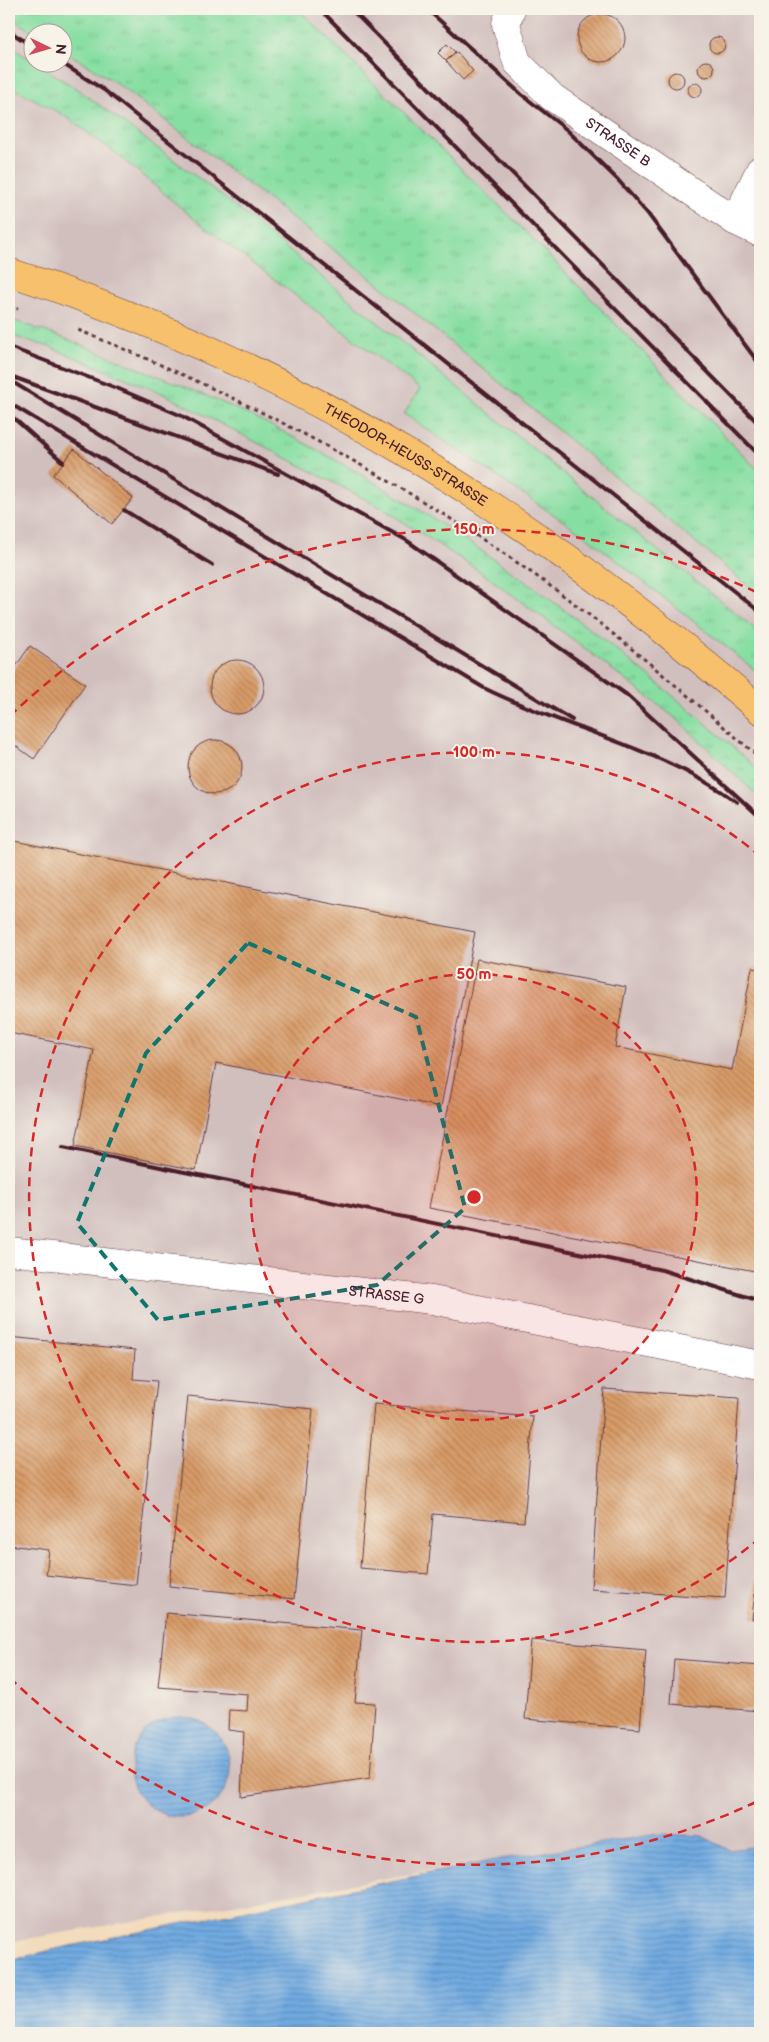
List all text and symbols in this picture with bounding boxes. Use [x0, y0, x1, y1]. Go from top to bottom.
north arrow [22, 22, 72, 72]
text: N [52, 43, 69, 55]
street label: STRASSE B [582, 114, 654, 171]
street label: THEODOR-HEUSS-STRASSE [321, 400, 491, 510]
text: 150 m [453, 520, 495, 539]
text: 100 m [453, 743, 495, 762]
text: 50 m [457, 965, 492, 984]
centre of rings [465, 1188, 483, 1206]
street label: STRASSE G [348, 1282, 425, 1308]

